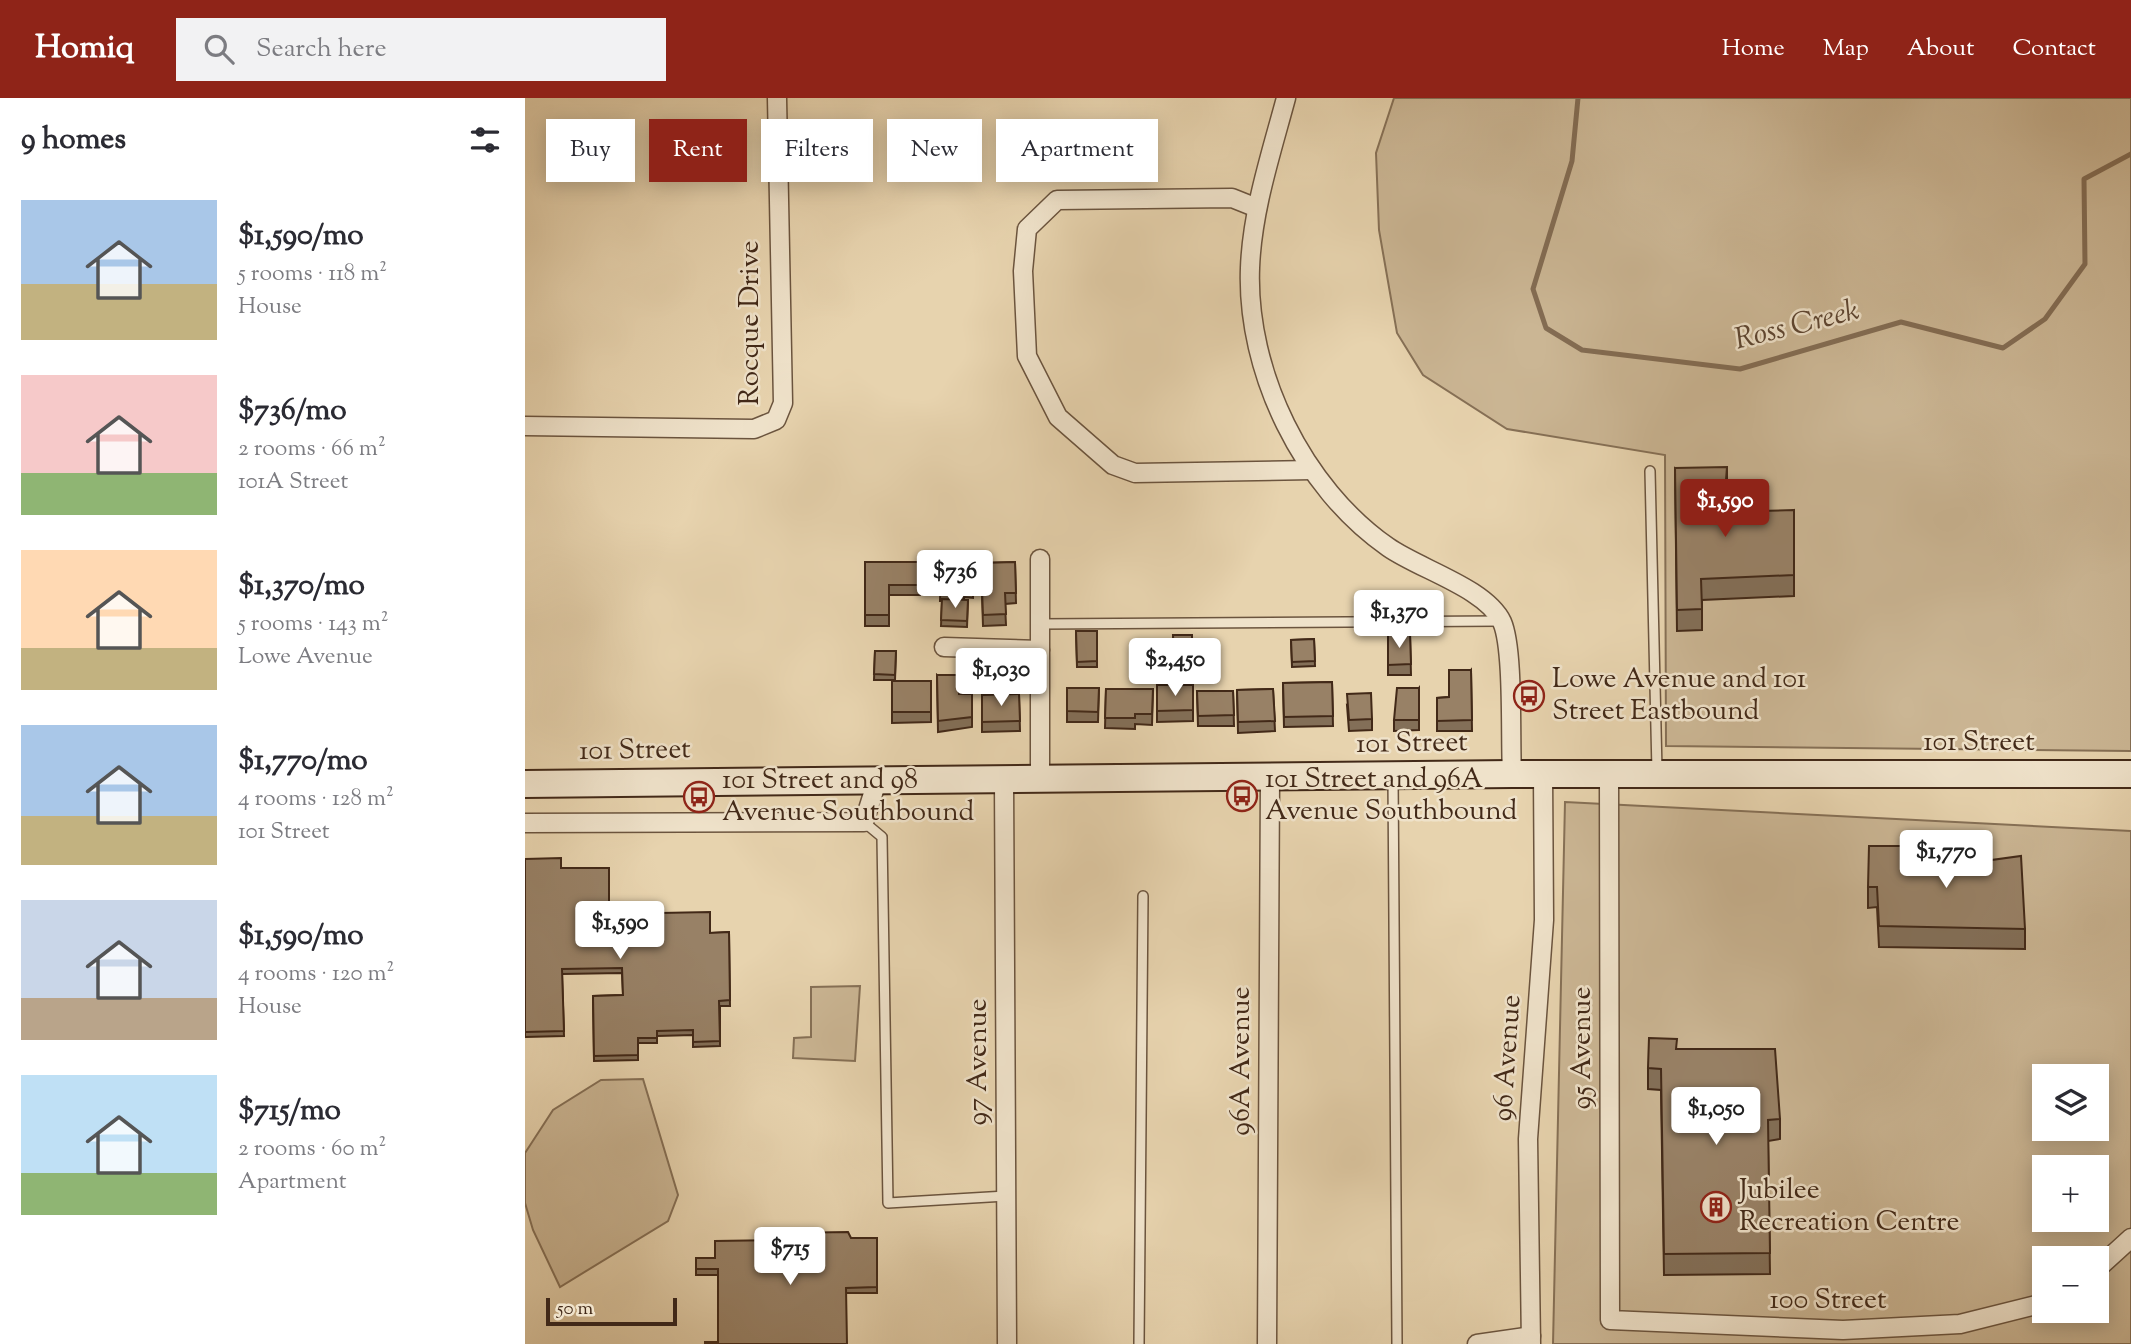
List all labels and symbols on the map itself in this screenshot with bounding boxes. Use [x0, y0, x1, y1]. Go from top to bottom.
street label: Rocque Drive [731, 240, 771, 406]
water label: Ross Creek [1730, 290, 1864, 362]
pin: $1,590 [1668, 480, 1782, 539]
pin: $736 [914, 550, 996, 610]
pin: $1,370 [1342, 590, 1456, 650]
pin: $2,450 [1118, 638, 1232, 698]
pin: $1,030 [944, 648, 1058, 708]
place label: Lowe Avenue and 101 Street Eastbound [1552, 660, 1806, 732]
bus stop icon: Lowe Avenue and 101 Street Eastbound [1512, 679, 1546, 713]
street label: 101 Street [1356, 723, 1469, 765]
street label: 101 Street [1923, 723, 2035, 763]
street label: 101 Street [579, 730, 692, 772]
place label: 101 Street and 96A Avenue Southbound [1265, 760, 1517, 832]
place label: 101 Street and 98 Avenue Southbound [722, 761, 974, 833]
bus stop icon: 101 Street and 96A Avenue Southbound [1225, 779, 1259, 813]
bus stop icon: 101 Street and 98 Avenue Southbound [682, 780, 716, 814]
pin: $1,770 [1889, 830, 2003, 890]
pin: $1,590 [563, 902, 677, 961]
street label: 96A Avenue [1222, 986, 1262, 1136]
street label: 95 Avenue [1563, 987, 1603, 1109]
street label: 96 Avenue [1484, 993, 1532, 1123]
street label: 97 Avenue [959, 998, 999, 1126]
pin: $1,050 [1659, 1088, 1773, 1147]
place label: Jubilee Recreation Centre [1737, 1171, 1960, 1243]
building icon: Jubilee Recreation Centre [1699, 1190, 1733, 1224]
pin: $715 [749, 1228, 831, 1287]
street label: 100 Street [1769, 1281, 1887, 1321]
scale bar [546, 1295, 677, 1327]

